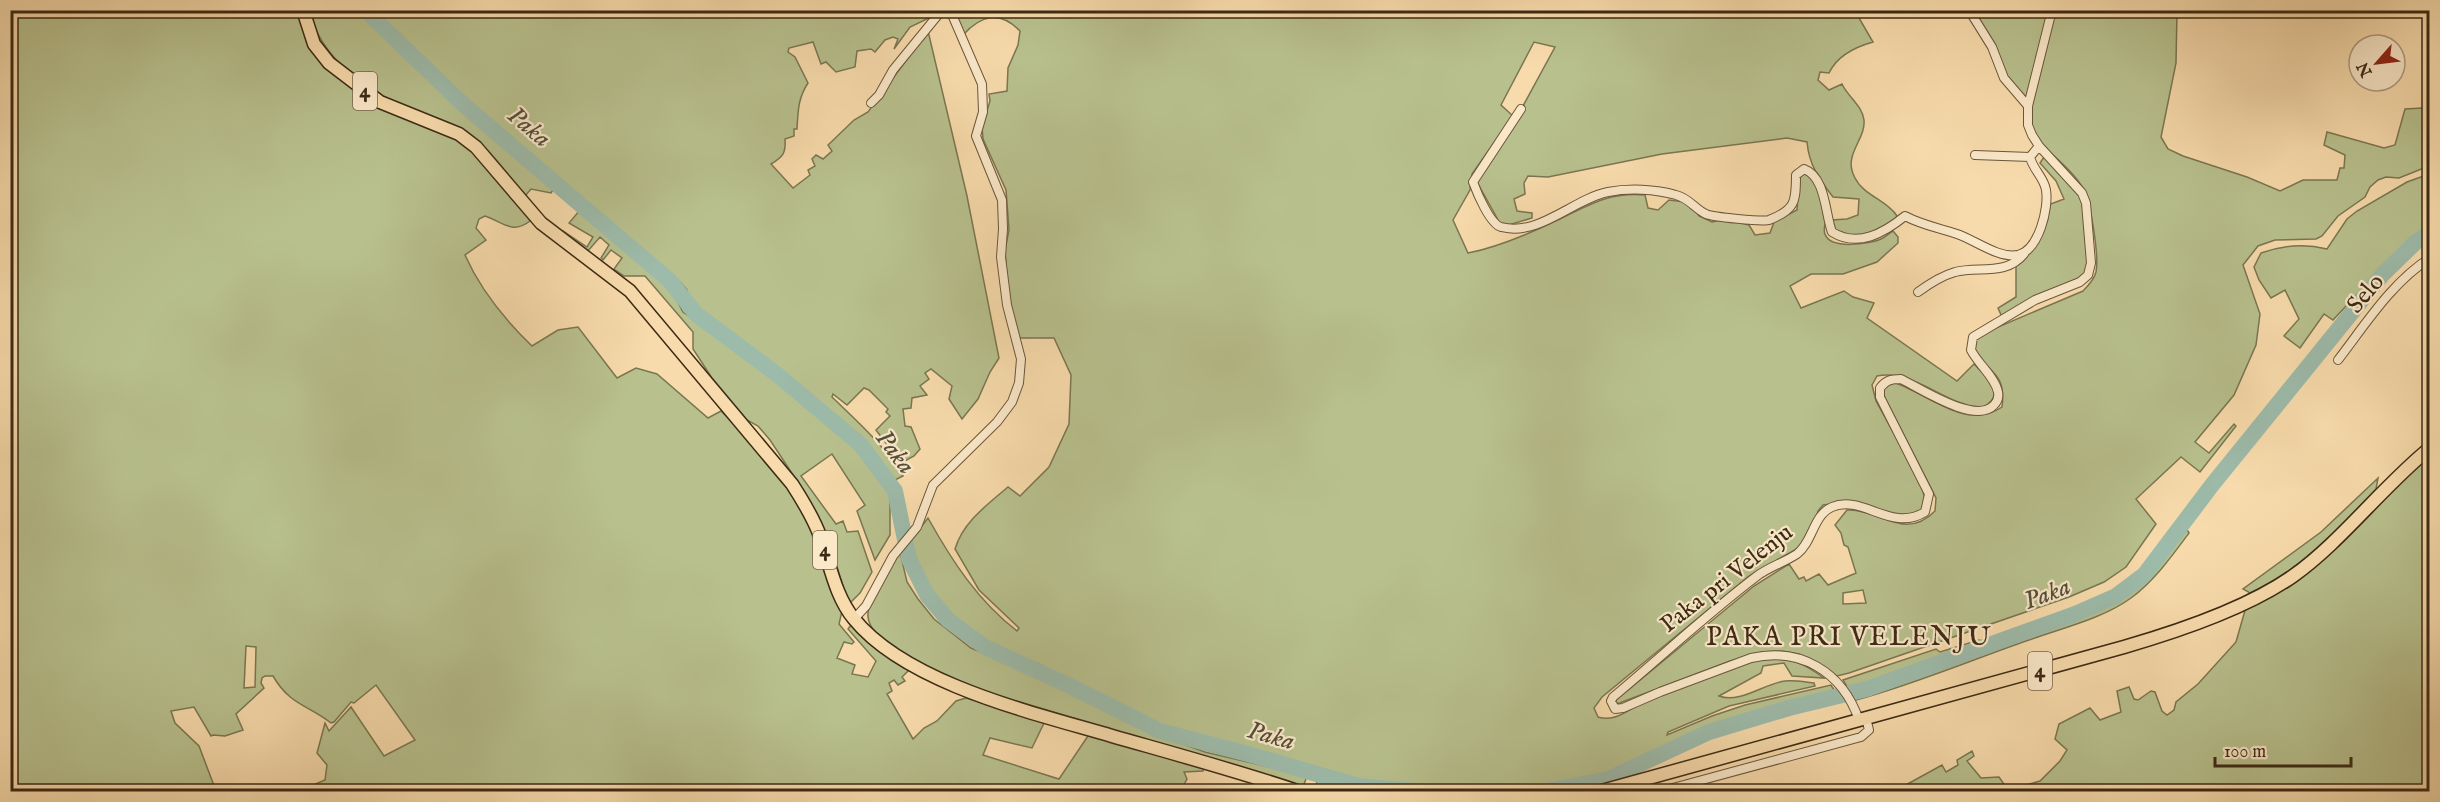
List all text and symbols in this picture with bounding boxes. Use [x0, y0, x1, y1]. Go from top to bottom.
north arrow [2347, 33, 2407, 93]
text: N [2353, 58, 2378, 81]
road number: 4 [353, 72, 377, 110]
water label: Paka [500, 99, 558, 155]
street label: Selo [2340, 268, 2392, 320]
water label: Paka [867, 423, 923, 481]
street label: Paka pri Velenju [1655, 518, 1799, 640]
road number: 4 [813, 531, 837, 569]
water label: Paka [2019, 570, 2075, 618]
district label: PAKA PRI VELENJU [1706, 621, 1992, 655]
road number: 4 [2028, 652, 2052, 690]
water label: Paka [1244, 714, 1298, 758]
scale bar [2215, 730, 2352, 768]
text: 100 m [2224, 741, 2266, 764]

